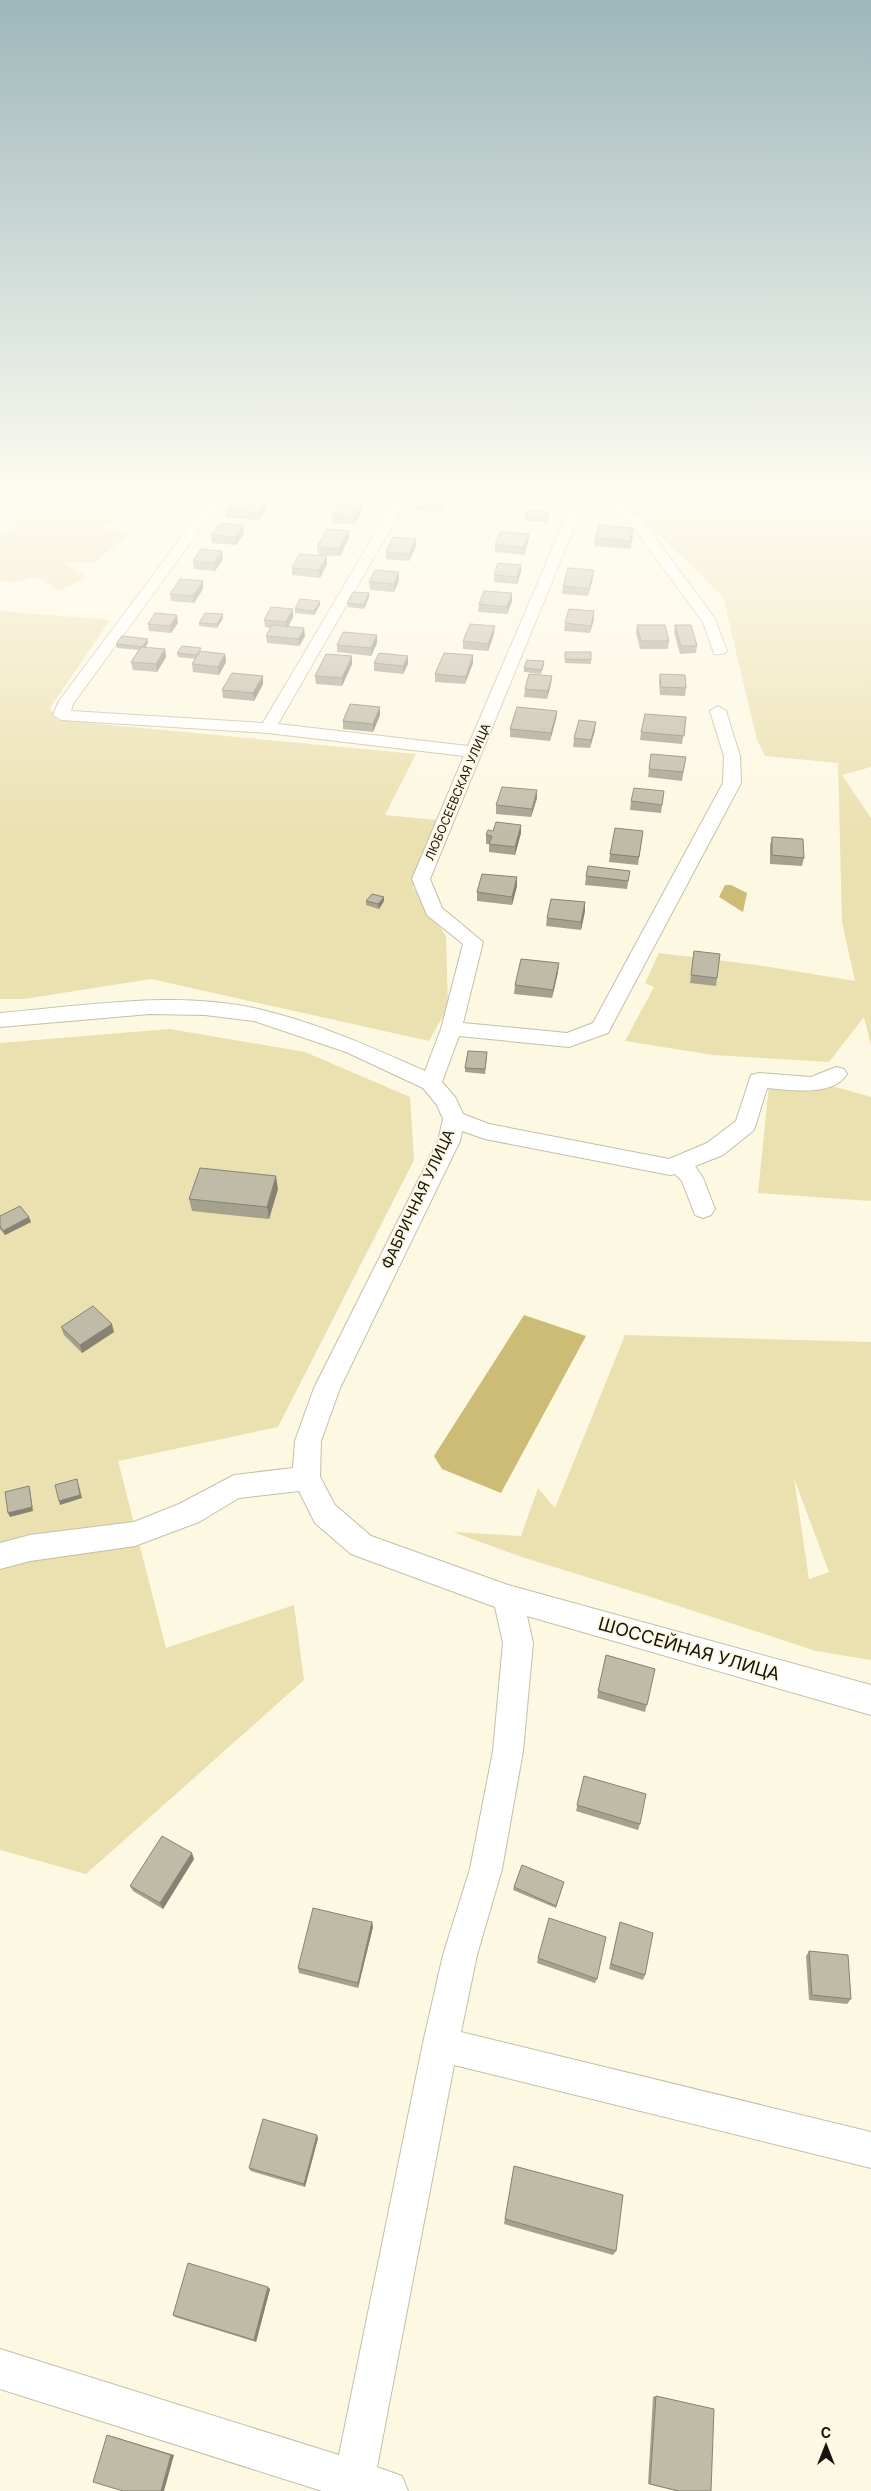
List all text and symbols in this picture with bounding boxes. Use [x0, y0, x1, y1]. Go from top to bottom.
street label: ЛЮБОСЕЕВСКАЯ УЛИЦА [422, 721, 493, 863]
street label: ФАБРИЧНАЯ УЛИЦА [377, 1126, 458, 1272]
street label: ШОССЕЙНАЯ УЛИЦА [596, 1612, 783, 1685]
north arrow [801, 2421, 851, 2471]
text: С [821, 2424, 831, 2441]

